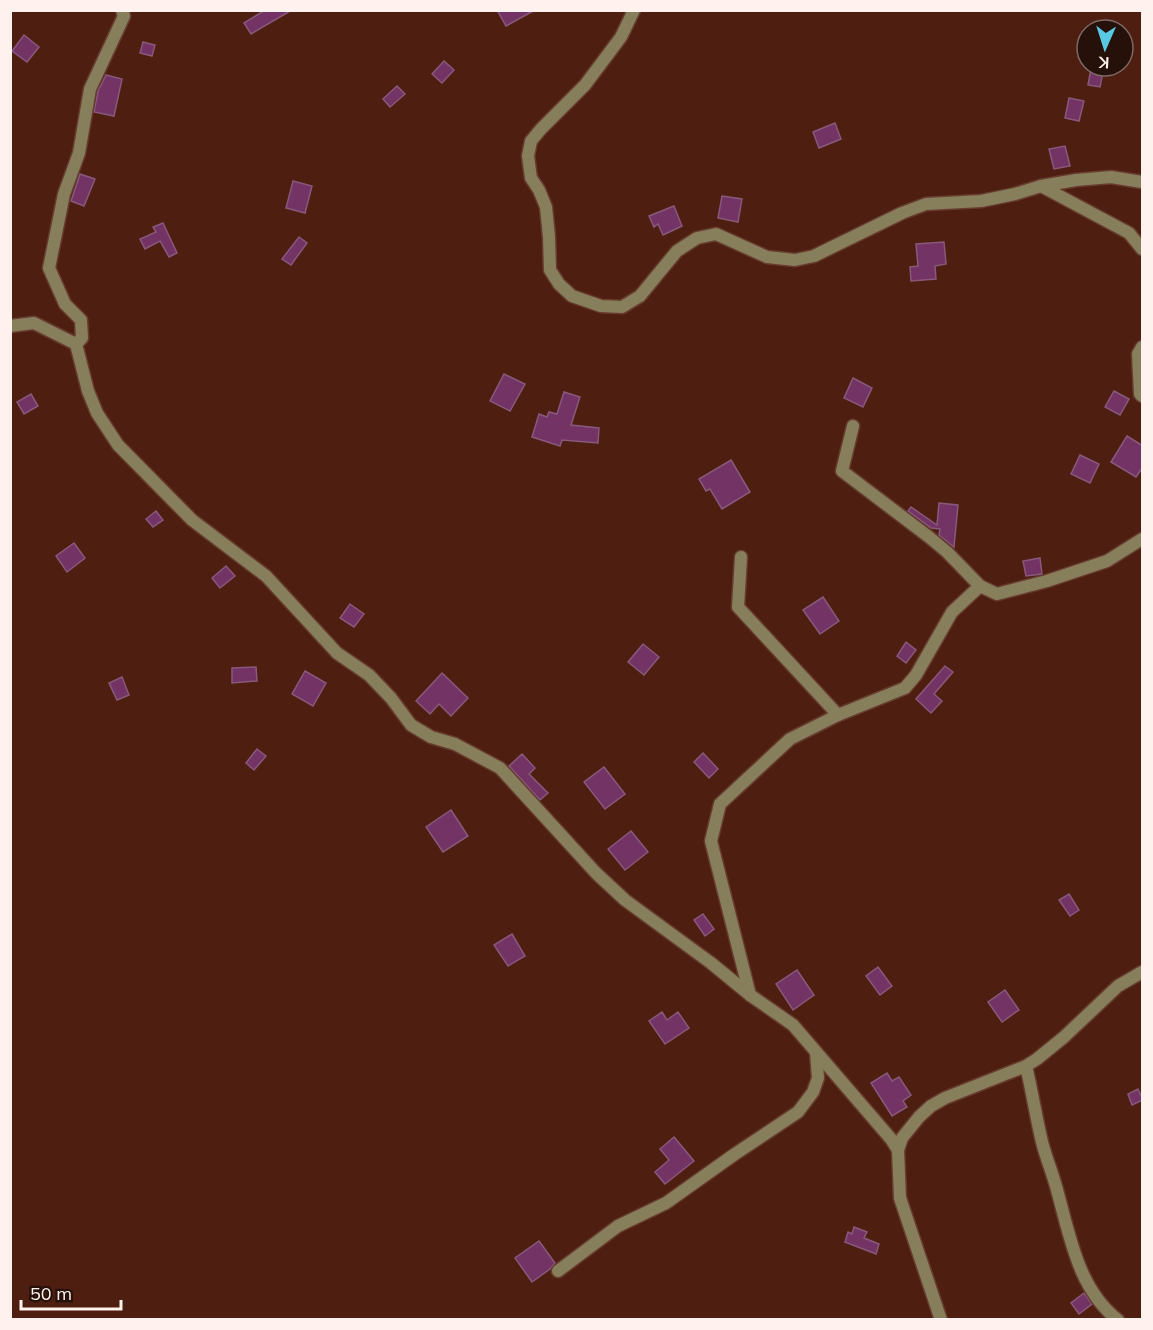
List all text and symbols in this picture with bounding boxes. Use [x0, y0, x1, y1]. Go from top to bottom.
north arrow [1075, 18, 1135, 78]
text: K [1097, 53, 1110, 73]
scale bar [21, 1273, 122, 1311]
text: 50 m [30, 1282, 72, 1305]

